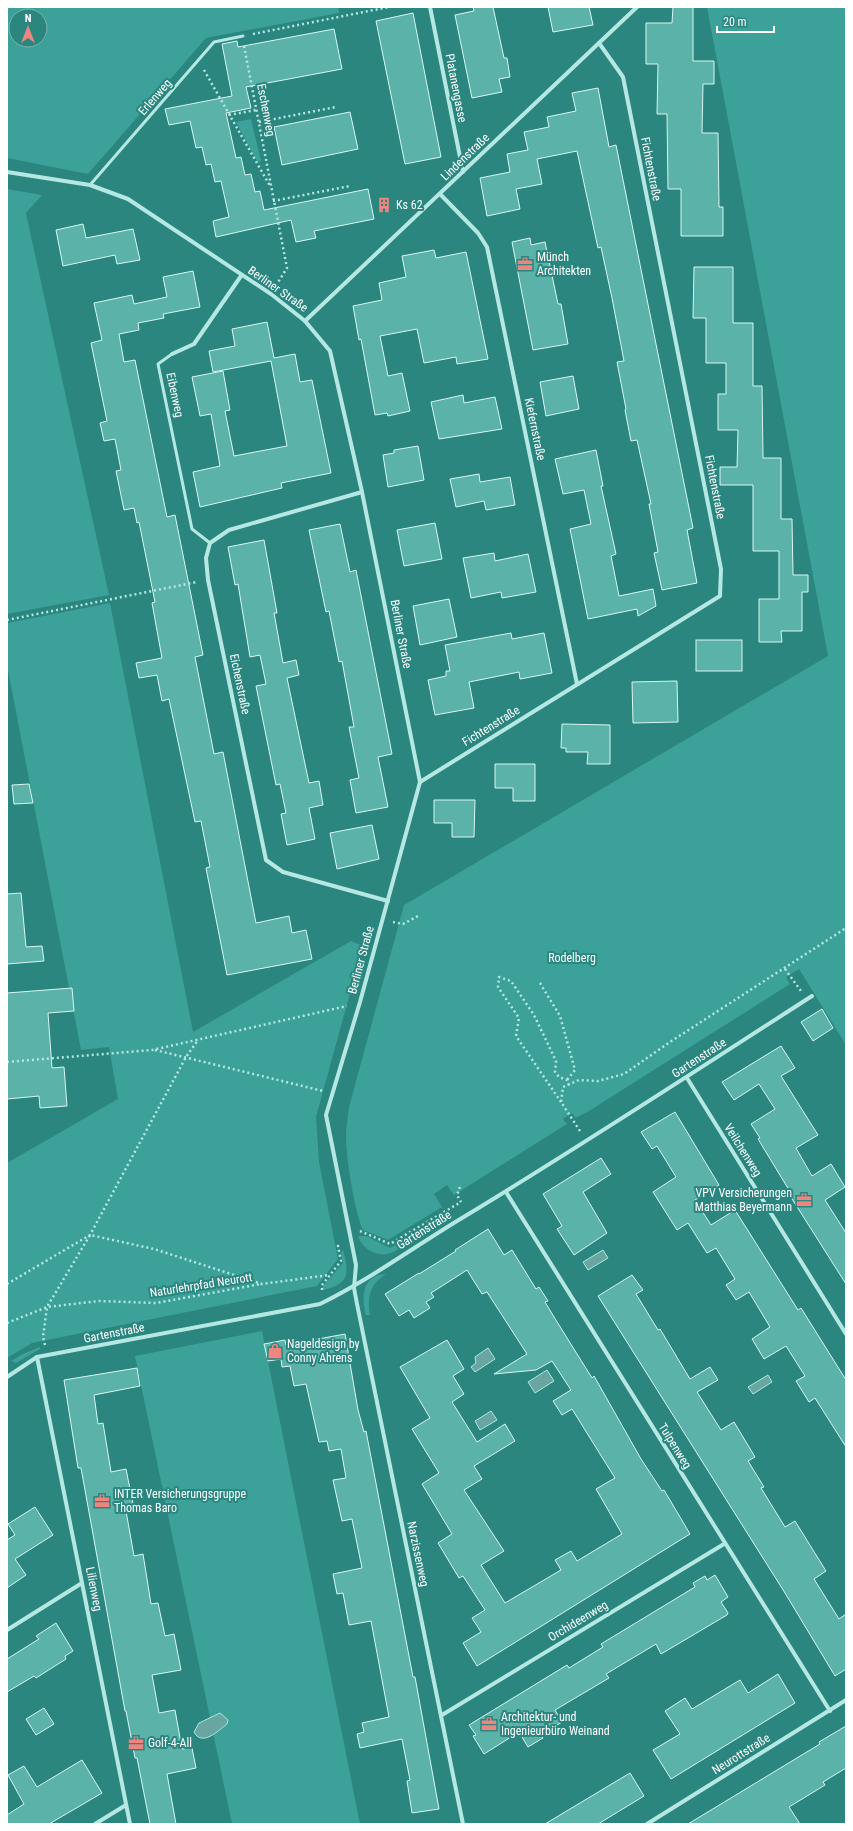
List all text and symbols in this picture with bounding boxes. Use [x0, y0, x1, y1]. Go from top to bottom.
north arrow [8, 8, 48, 48]
scale bar [717, 8, 774, 34]
text: N [25, 12, 32, 25]
text: 20 m [723, 15, 747, 29]
street label: Platanengasse [442, 52, 470, 124]
street label: Erlenweg [136, 76, 174, 118]
street label: Eschenweg [254, 82, 278, 138]
street label: Lindenstraße [438, 130, 492, 183]
street label: Fichtenstraße [638, 136, 664, 203]
building icon: Ks 62 [375, 196, 393, 214]
place label: Ks 62 [396, 198, 423, 212]
place label: Münch Architekten [537, 250, 591, 278]
office icon: Münch Architekten [516, 255, 534, 273]
street label: Berliner Straße [245, 263, 311, 315]
street label: Eibenweg [163, 371, 187, 419]
street label: Kiefernstraße [522, 396, 549, 462]
street label: Fichtenstraße [702, 454, 728, 521]
street label: Berliner Straße [387, 598, 415, 670]
street label: Eichenstraße [227, 652, 253, 716]
street label: Fichtenstraße [460, 703, 523, 749]
street label: Berliner Straße [345, 924, 377, 996]
park label: Rodelberg [548, 951, 596, 965]
street label: Gartenstraße [669, 1035, 729, 1081]
street label: Veilchenweg [721, 1121, 765, 1179]
place label: VPV Versicherungen Matthias Beyermann [695, 1186, 792, 1214]
office icon: VPV Versicherungen Matthias Beyermann [795, 1191, 813, 1209]
street label: Gartenstraße [394, 1207, 454, 1252]
street label: Naturlehrpfad Neurott [149, 1270, 254, 1300]
street label: Gartenstraße [82, 1320, 146, 1346]
place label: Nageldesign by Conny Ahrens [287, 1337, 360, 1365]
shop icon: Nageldesign by Conny Ahrens [266, 1342, 284, 1360]
street label: Tulpenweg [656, 1421, 694, 1471]
place label: INTER Versicherungsgruppe Thomas Baro [114, 1487, 246, 1515]
office icon: INTER Versicherungsgruppe Thomas Baro [93, 1492, 111, 1510]
street label: Narzissenweg [404, 1520, 432, 1588]
street label: Lilienweg [83, 1566, 105, 1612]
street label: Orchideenweg [546, 1598, 610, 1644]
place label: Architektur- und Ingenieurbüro Weinand [501, 1710, 610, 1738]
office icon: Architektur- und Ingenieurbüro Weinand [480, 1715, 498, 1733]
street label: Neurottstraße [709, 1730, 773, 1777]
office icon: Golf-4-All [127, 1734, 145, 1752]
place label: Golf-4-All [148, 1736, 192, 1750]

